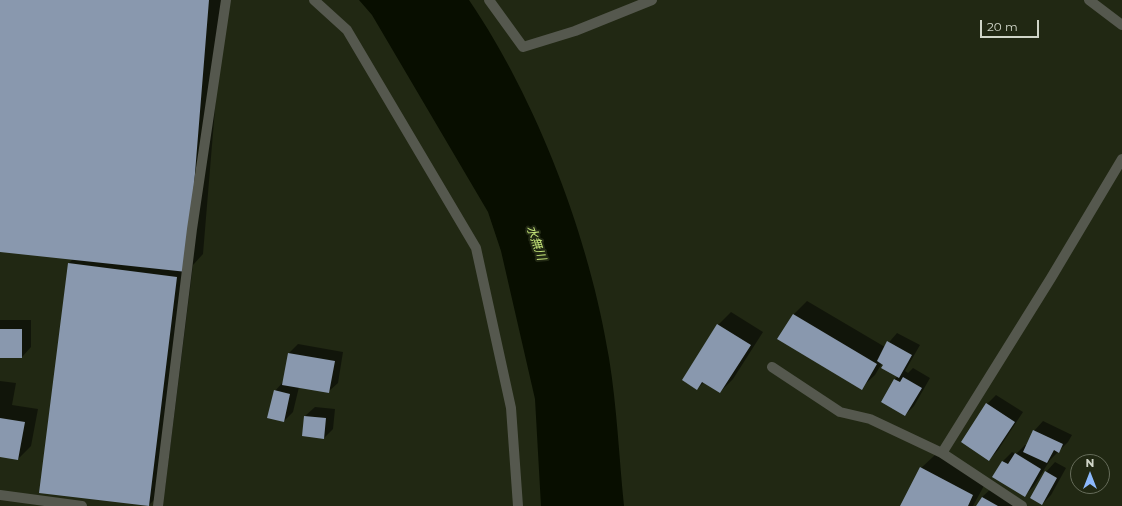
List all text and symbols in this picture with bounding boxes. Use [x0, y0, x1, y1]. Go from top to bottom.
scale bar [982, 12, 1041, 38]
text: 20 m [987, 19, 1018, 34]
water label: 水無川 [523, 224, 549, 262]
north arrow [1070, 454, 1110, 494]
text: N [1086, 456, 1094, 470]

